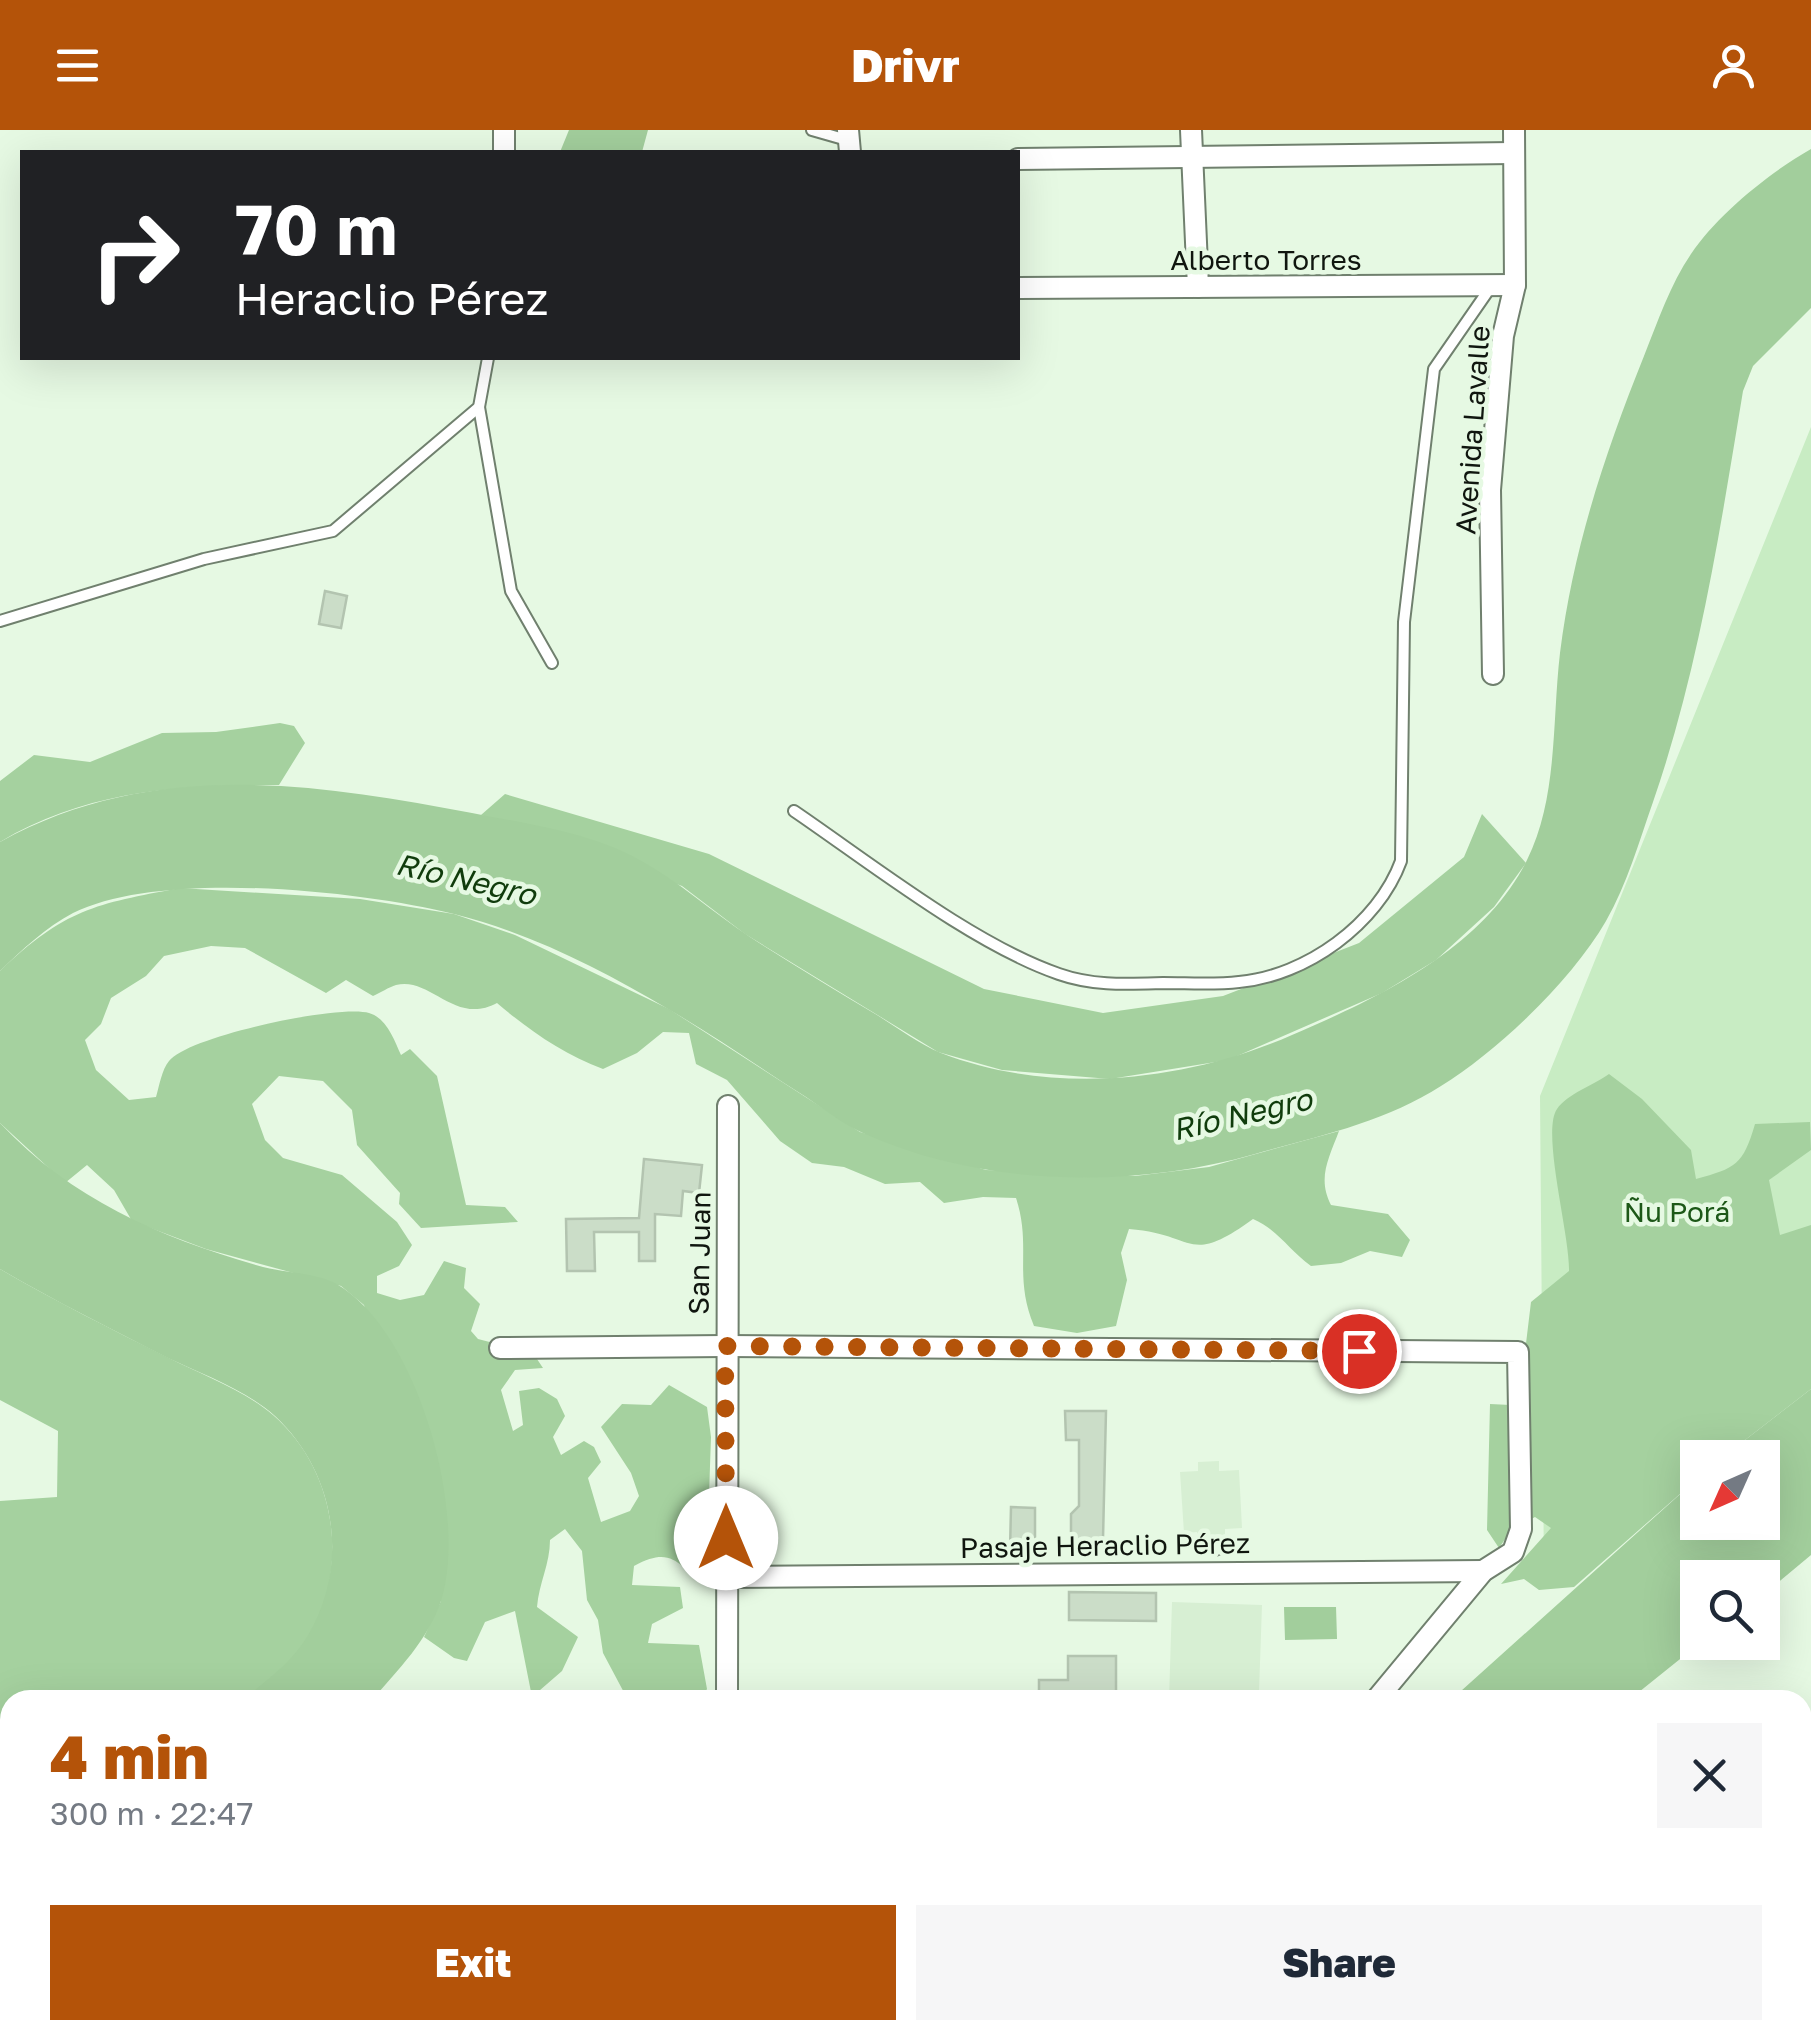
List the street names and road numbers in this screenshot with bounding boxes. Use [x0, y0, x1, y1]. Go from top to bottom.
street label: Alberto Torres [1170, 243, 1362, 276]
street label: Avenida Lavalle [1448, 324, 1496, 536]
street label: San Juan [681, 1191, 717, 1315]
street label: Pasaje Heraclio Pérez [960, 1526, 1250, 1564]

